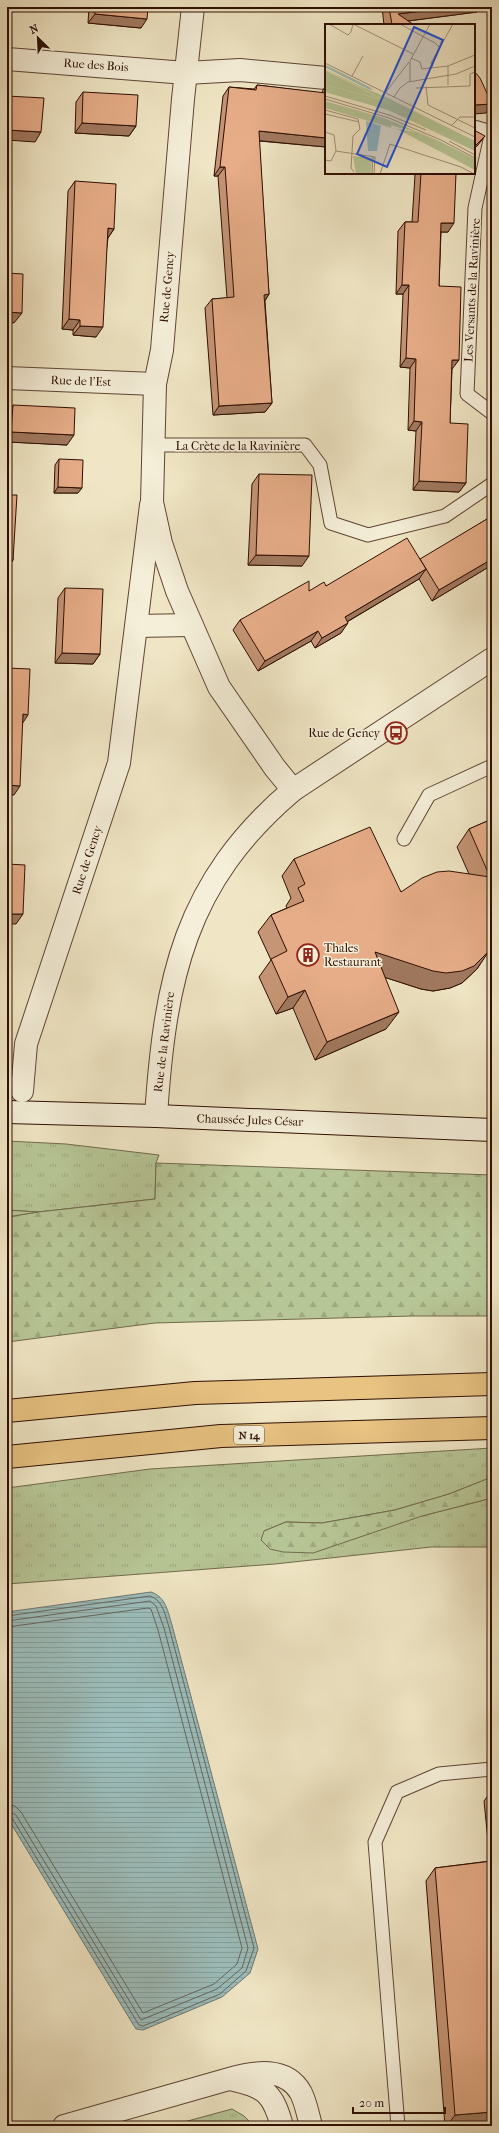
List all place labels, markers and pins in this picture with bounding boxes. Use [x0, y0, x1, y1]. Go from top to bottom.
bus stop icon: Rue de Gency [383, 720, 409, 746]
place label: Rue de Gency [308, 726, 381, 740]
place label: Thales Restaurant [324, 941, 382, 969]
building icon: Thales Restaurant [295, 942, 321, 968]

